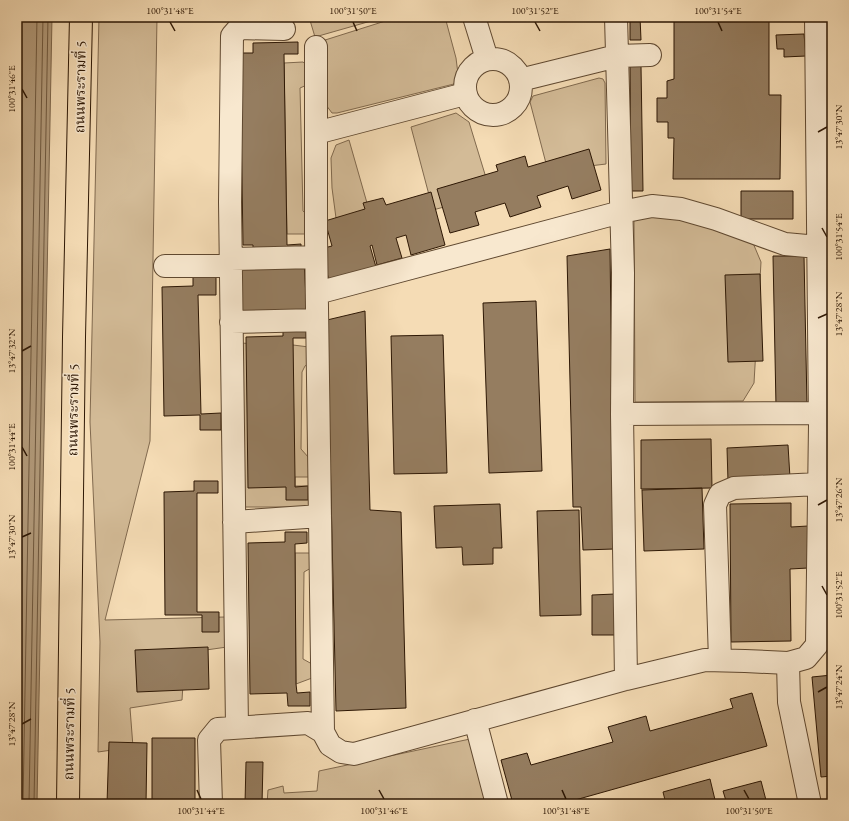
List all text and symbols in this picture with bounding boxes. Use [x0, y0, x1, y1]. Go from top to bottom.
text: 100°31'48"E [146, 4, 194, 17]
text: 100°31'50"E [329, 4, 377, 17]
text: 100°31'52"E [511, 4, 559, 17]
text: 100°31'54"E [694, 4, 742, 17]
street label: ถนนพระรามที่ 5 [69, 41, 90, 133]
text: 100°31'46"E [5, 65, 18, 113]
text: 13°47'30"N [832, 104, 845, 149]
text: 100°31'54"E [832, 213, 845, 261]
text: 13°47'28"N [832, 291, 845, 336]
text: 13°47'32"N [5, 328, 18, 373]
street label: ถนนพระรามที่ 5 [62, 364, 83, 456]
text: 100°31'44"E [5, 423, 18, 471]
text: 13°47'26"N [832, 477, 845, 522]
text: 13°47'30"N [5, 514, 18, 559]
text: 100°31'52"E [832, 571, 845, 619]
text: 13°47'24"N [832, 664, 845, 709]
street label: ถนนพระรามที่ 5 [58, 688, 79, 780]
text: 13°47'28"N [5, 701, 18, 746]
text: 100°31'44"E [177, 804, 225, 817]
text: 100°31'46"E [360, 804, 408, 817]
text: 100°31'48"E [542, 804, 590, 817]
text: 100°31'50"E [725, 804, 773, 817]

